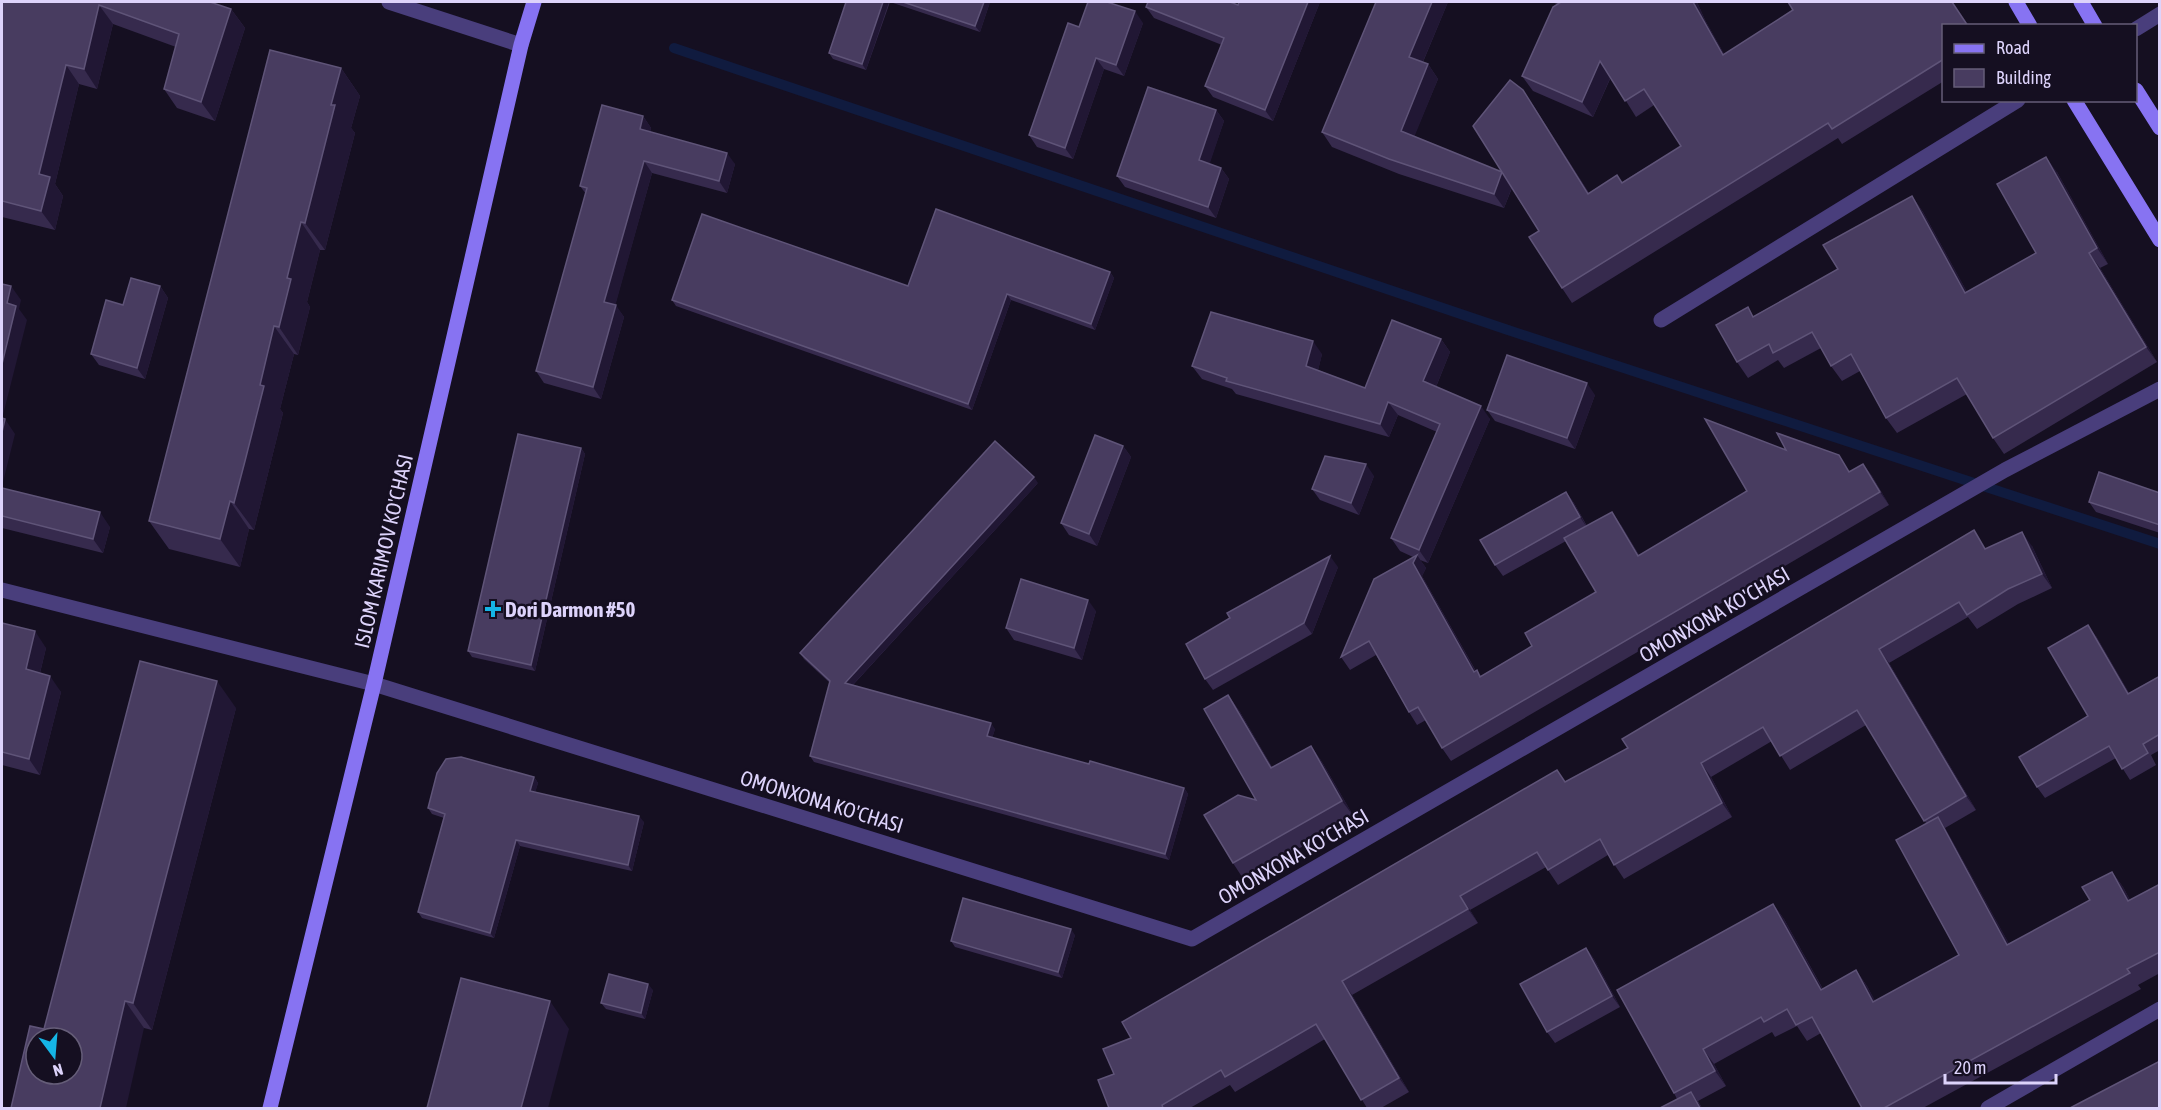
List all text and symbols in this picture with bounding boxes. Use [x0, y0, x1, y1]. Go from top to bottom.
legend [1942, 24, 2137, 102]
text: Road [1996, 37, 2030, 58]
text: Building [1996, 67, 2051, 88]
street label: ISLOM KARIMOV KO'CHASI [349, 452, 417, 650]
street label: OMONXONA KO'CHASI [1635, 561, 1793, 667]
place label: Dori Darmon #50 [505, 597, 635, 621]
marker: Dori Darmon #50 [486, 602, 500, 616]
street label: OMONXONA KO'CHASI [737, 765, 907, 837]
street label: OMONXONA KO'CHASI [1214, 803, 1372, 909]
north arrow [24, 1026, 84, 1086]
scale bar [1945, 1047, 2056, 1085]
text: 20 m [1954, 1057, 1986, 1078]
text: N [51, 1060, 65, 1080]

